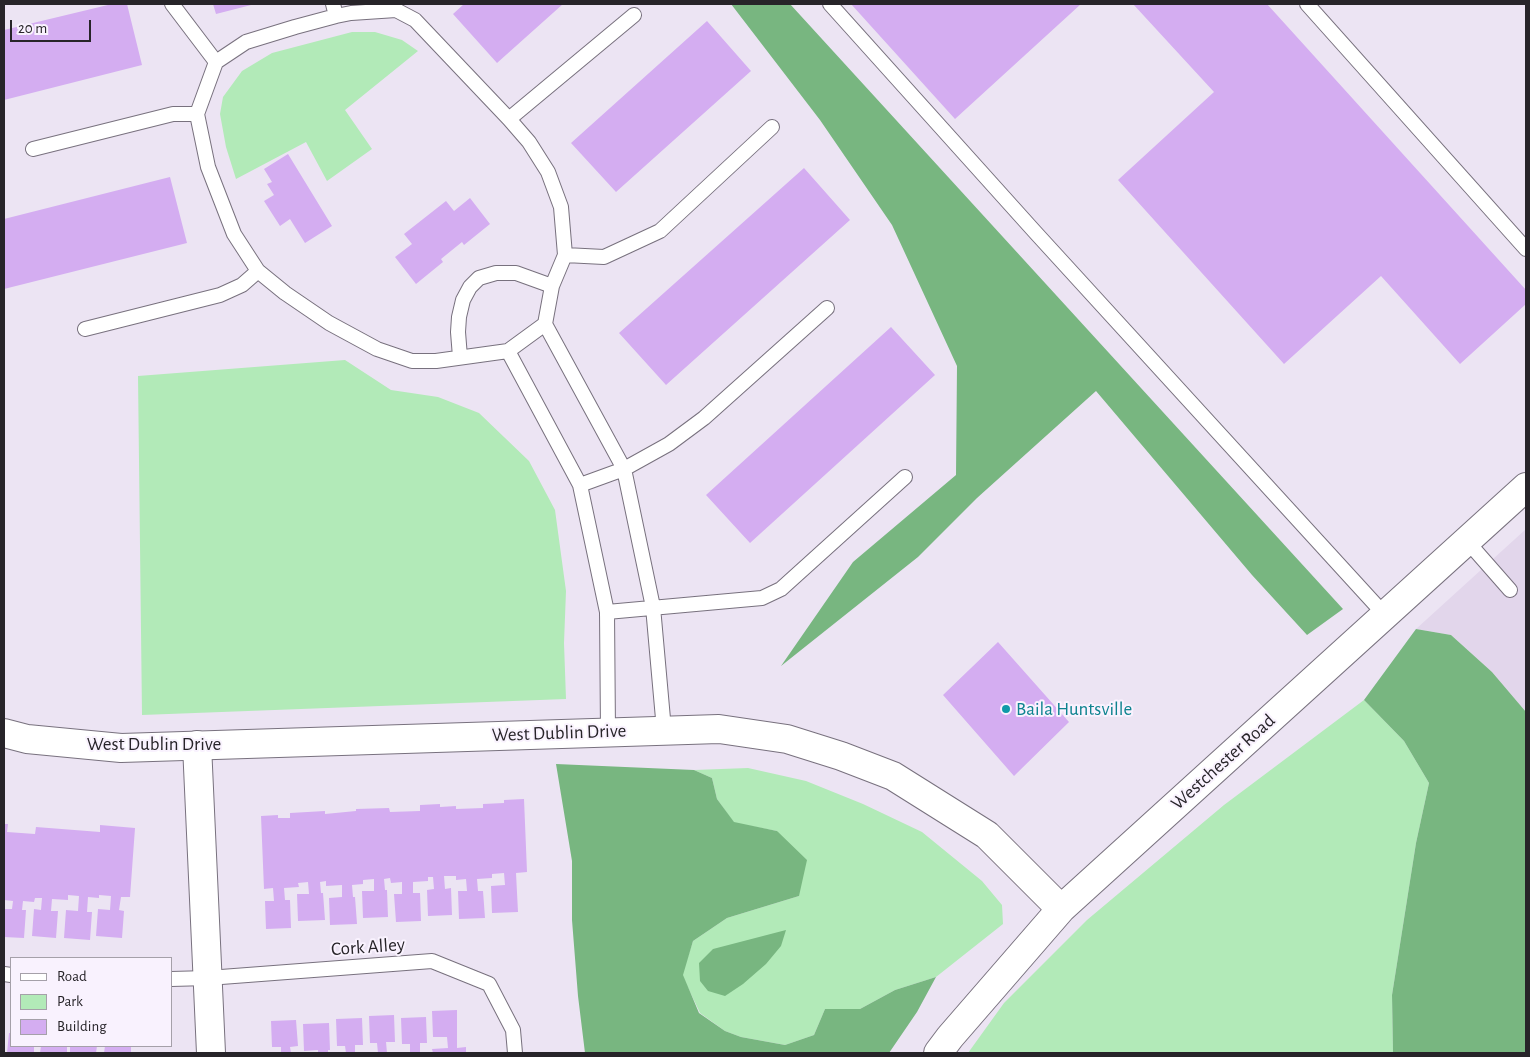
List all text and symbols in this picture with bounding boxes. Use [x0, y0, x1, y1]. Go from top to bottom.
scale bar [12, 10, 94, 42]
text: 20 m [18, 21, 47, 36]
place label: Baila Huntsville [1016, 698, 1132, 720]
marker: Baila Huntsville [1000, 703, 1012, 715]
street label: Westchester Road [1166, 709, 1280, 815]
street label: West Dublin Drive [491, 719, 627, 747]
street label: West Dublin Drive [87, 733, 221, 755]
street label: Cork Alley [330, 933, 406, 961]
legend [10, 957, 172, 1047]
text: Road [57, 969, 87, 984]
text: Park [57, 994, 83, 1009]
text: Building [57, 1019, 107, 1034]

